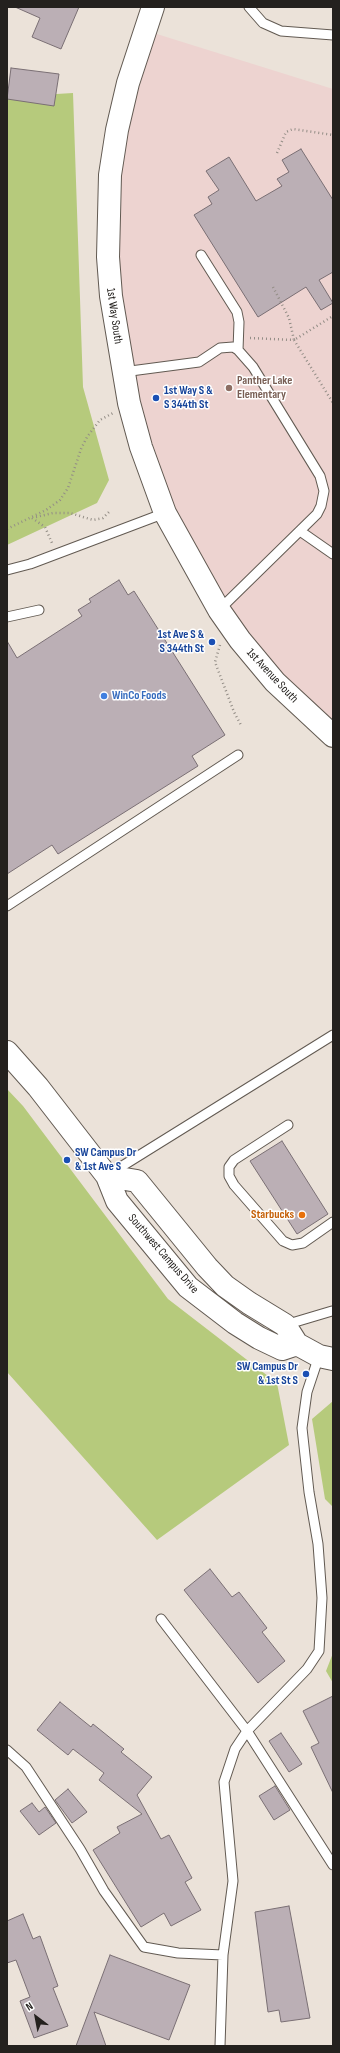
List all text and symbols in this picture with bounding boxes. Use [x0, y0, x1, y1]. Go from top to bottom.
street label: 1st Way South [103, 287, 125, 345]
place label: Panther Lake Elementary [237, 374, 292, 402]
marker: Panther Lake Elementary [224, 383, 234, 393]
place label: 1st Way S & S 344th St [164, 384, 213, 412]
marker: 1st Way S & S 344th St [151, 393, 161, 403]
place label: 1st Ave S & S 344th St [158, 628, 204, 656]
marker: 1st Ave S & S 344th St [207, 637, 217, 647]
street label: 1st Avenue South [243, 646, 301, 706]
place label: WinCo Foods [112, 689, 166, 703]
marker: WinCo Foods [99, 691, 109, 701]
place label: SW Campus Dr & 1st Ave S [75, 1146, 136, 1174]
marker: SW Campus Dr & 1st Ave S [62, 1155, 72, 1165]
place label: Starbucks [251, 1208, 294, 1222]
marker: Starbucks [297, 1210, 307, 1220]
street label: Southwest Campus Drive [125, 1211, 201, 1297]
place label: SW Campus Dr & 1st St S [237, 1360, 298, 1388]
marker: SW Campus Dr & 1st St S [301, 1369, 311, 1379]
north arrow [16, 1997, 56, 2037]
text: N [23, 1999, 35, 2013]

